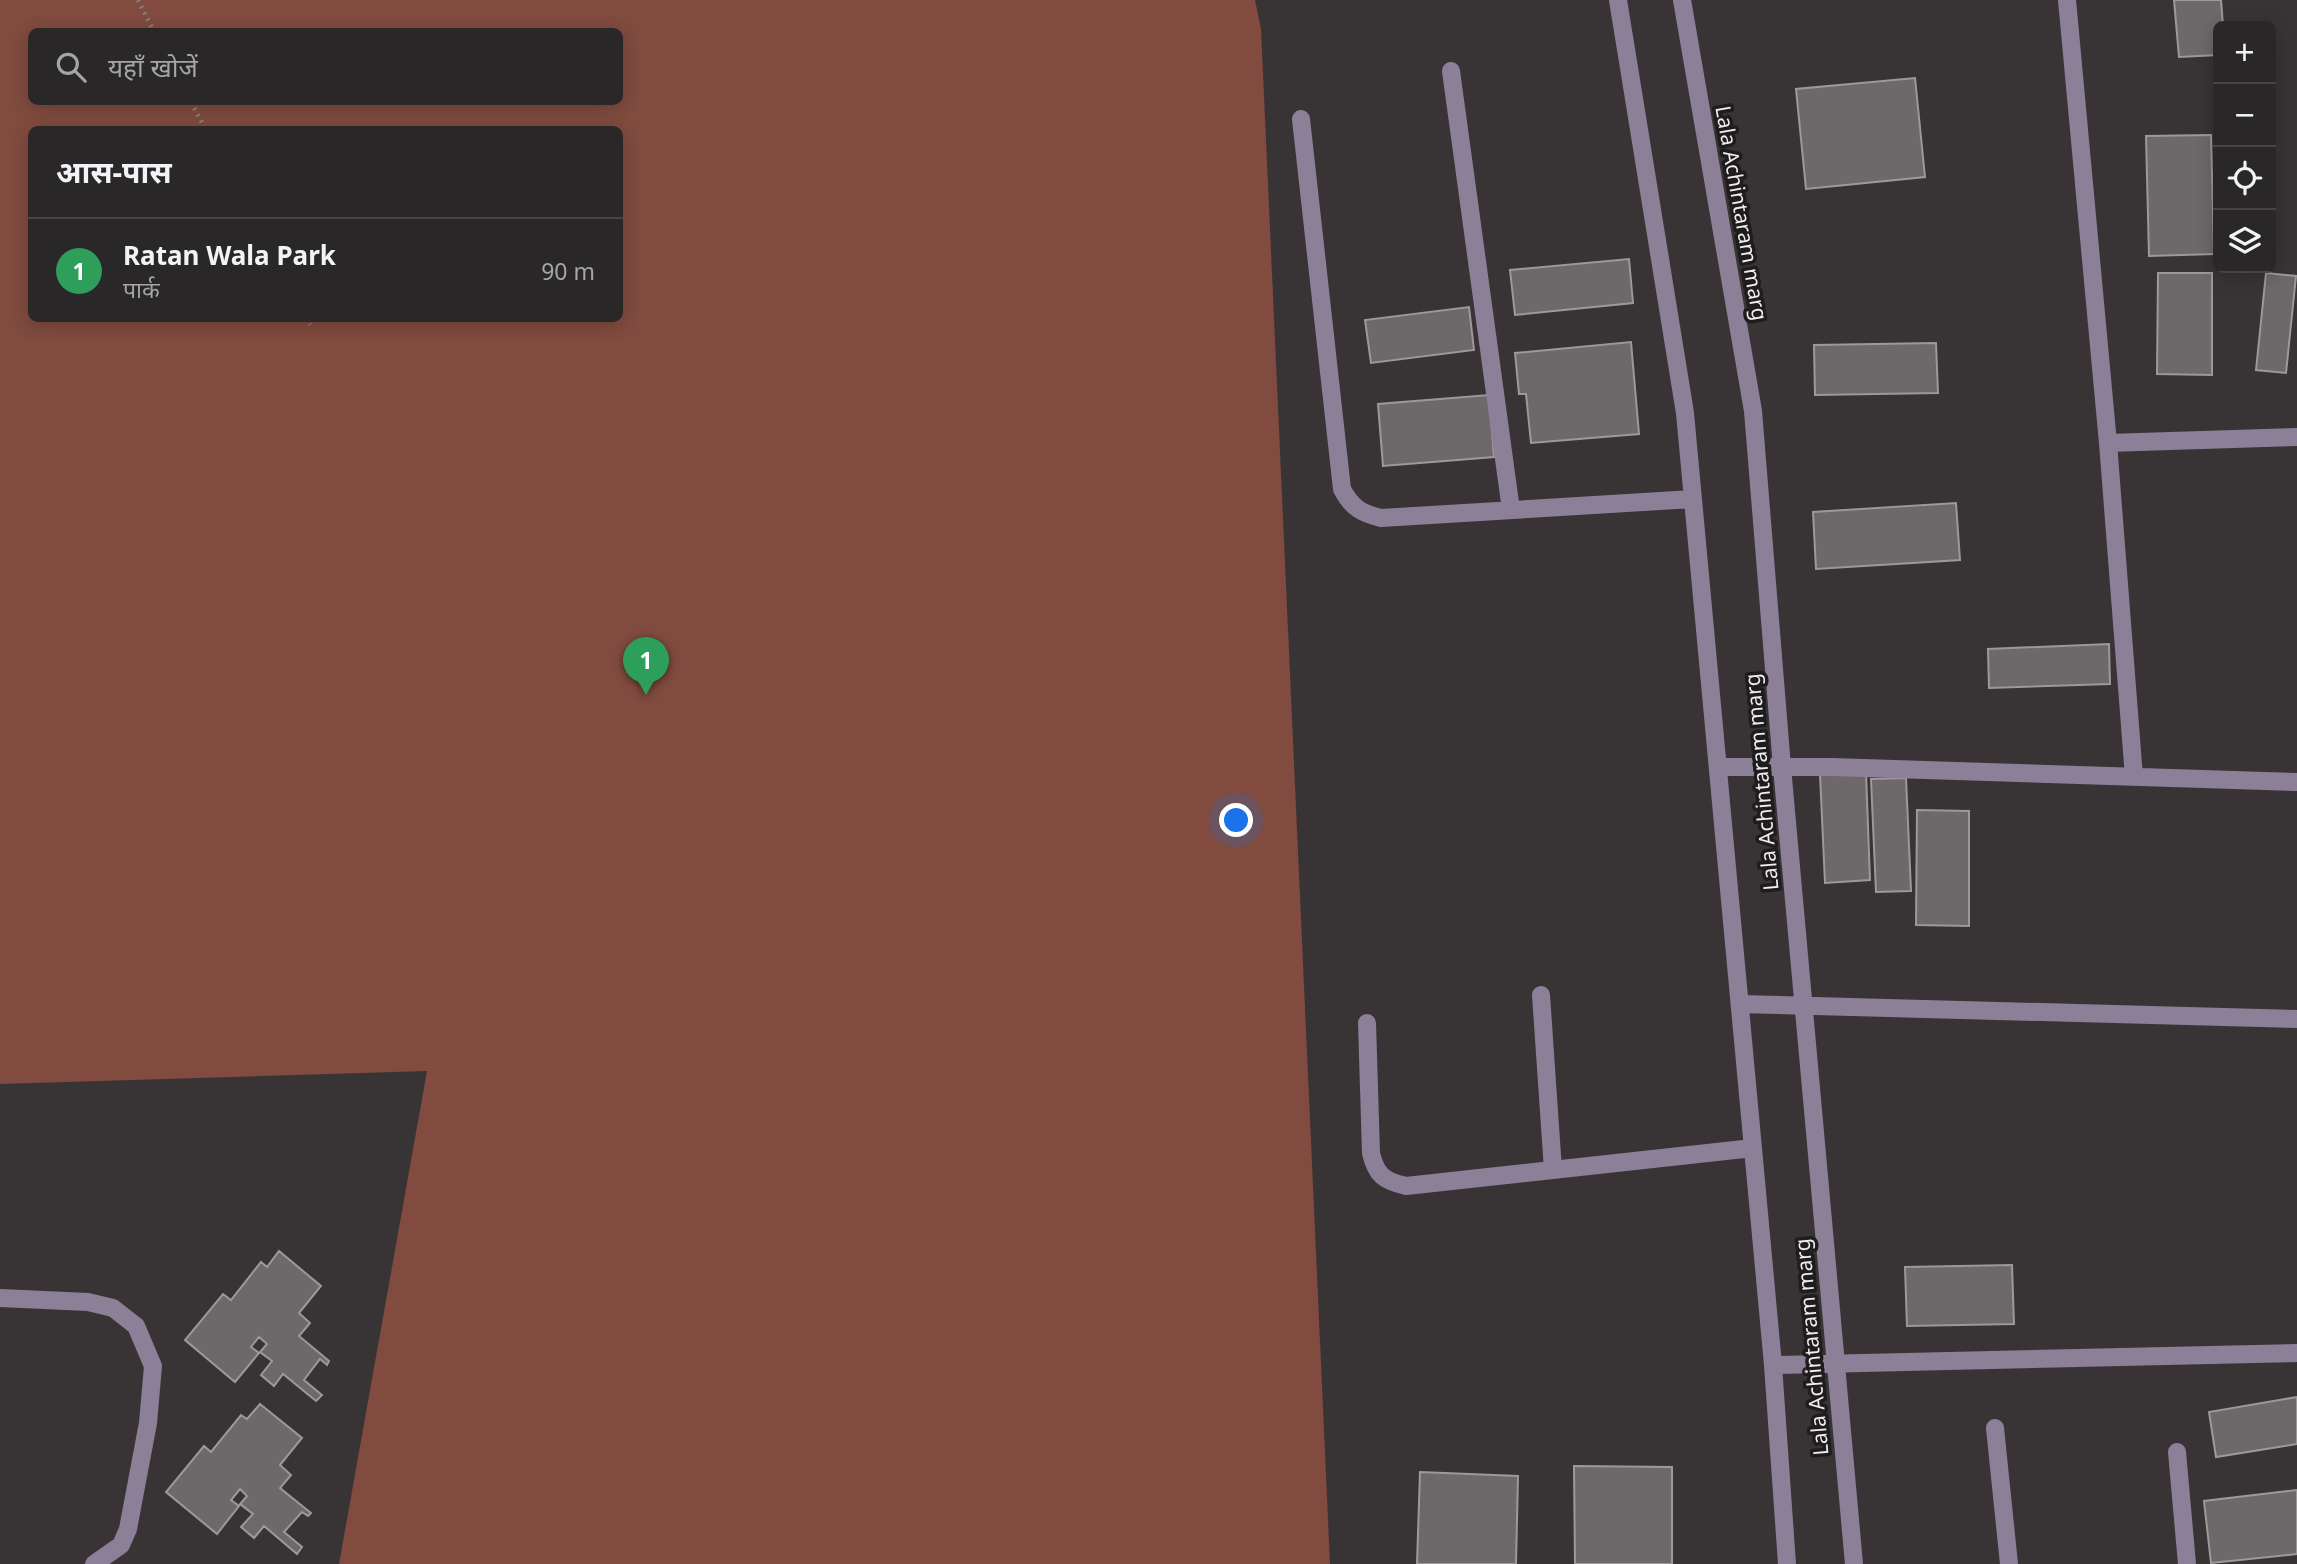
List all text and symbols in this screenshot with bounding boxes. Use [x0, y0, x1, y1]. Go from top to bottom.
map controls [2213, 21, 2276, 273]
button: + [2213, 21, 2276, 84]
search box [28, 28, 623, 105]
icon: search [52, 48, 90, 86]
text: यहाँ खोजें [108, 49, 198, 85]
button: − [2213, 84, 2276, 147]
street label: Lala Achintaram marg [1709, 103, 1775, 323]
button: locate [2213, 147, 2276, 210]
text: आस-पास [56, 151, 172, 192]
button: layers [2213, 210, 2276, 273]
text: Ratan Wala Park [123, 237, 336, 273]
text: 1 [72, 255, 86, 287]
text: 90 m [541, 255, 595, 287]
text: पार्क [123, 273, 160, 305]
pin: 1 [623, 637, 669, 695]
street label: Lala Achintaram marg [1738, 672, 1784, 892]
your location [1219, 803, 1253, 837]
street label: Lala Achintaram marg [1788, 1237, 1834, 1457]

